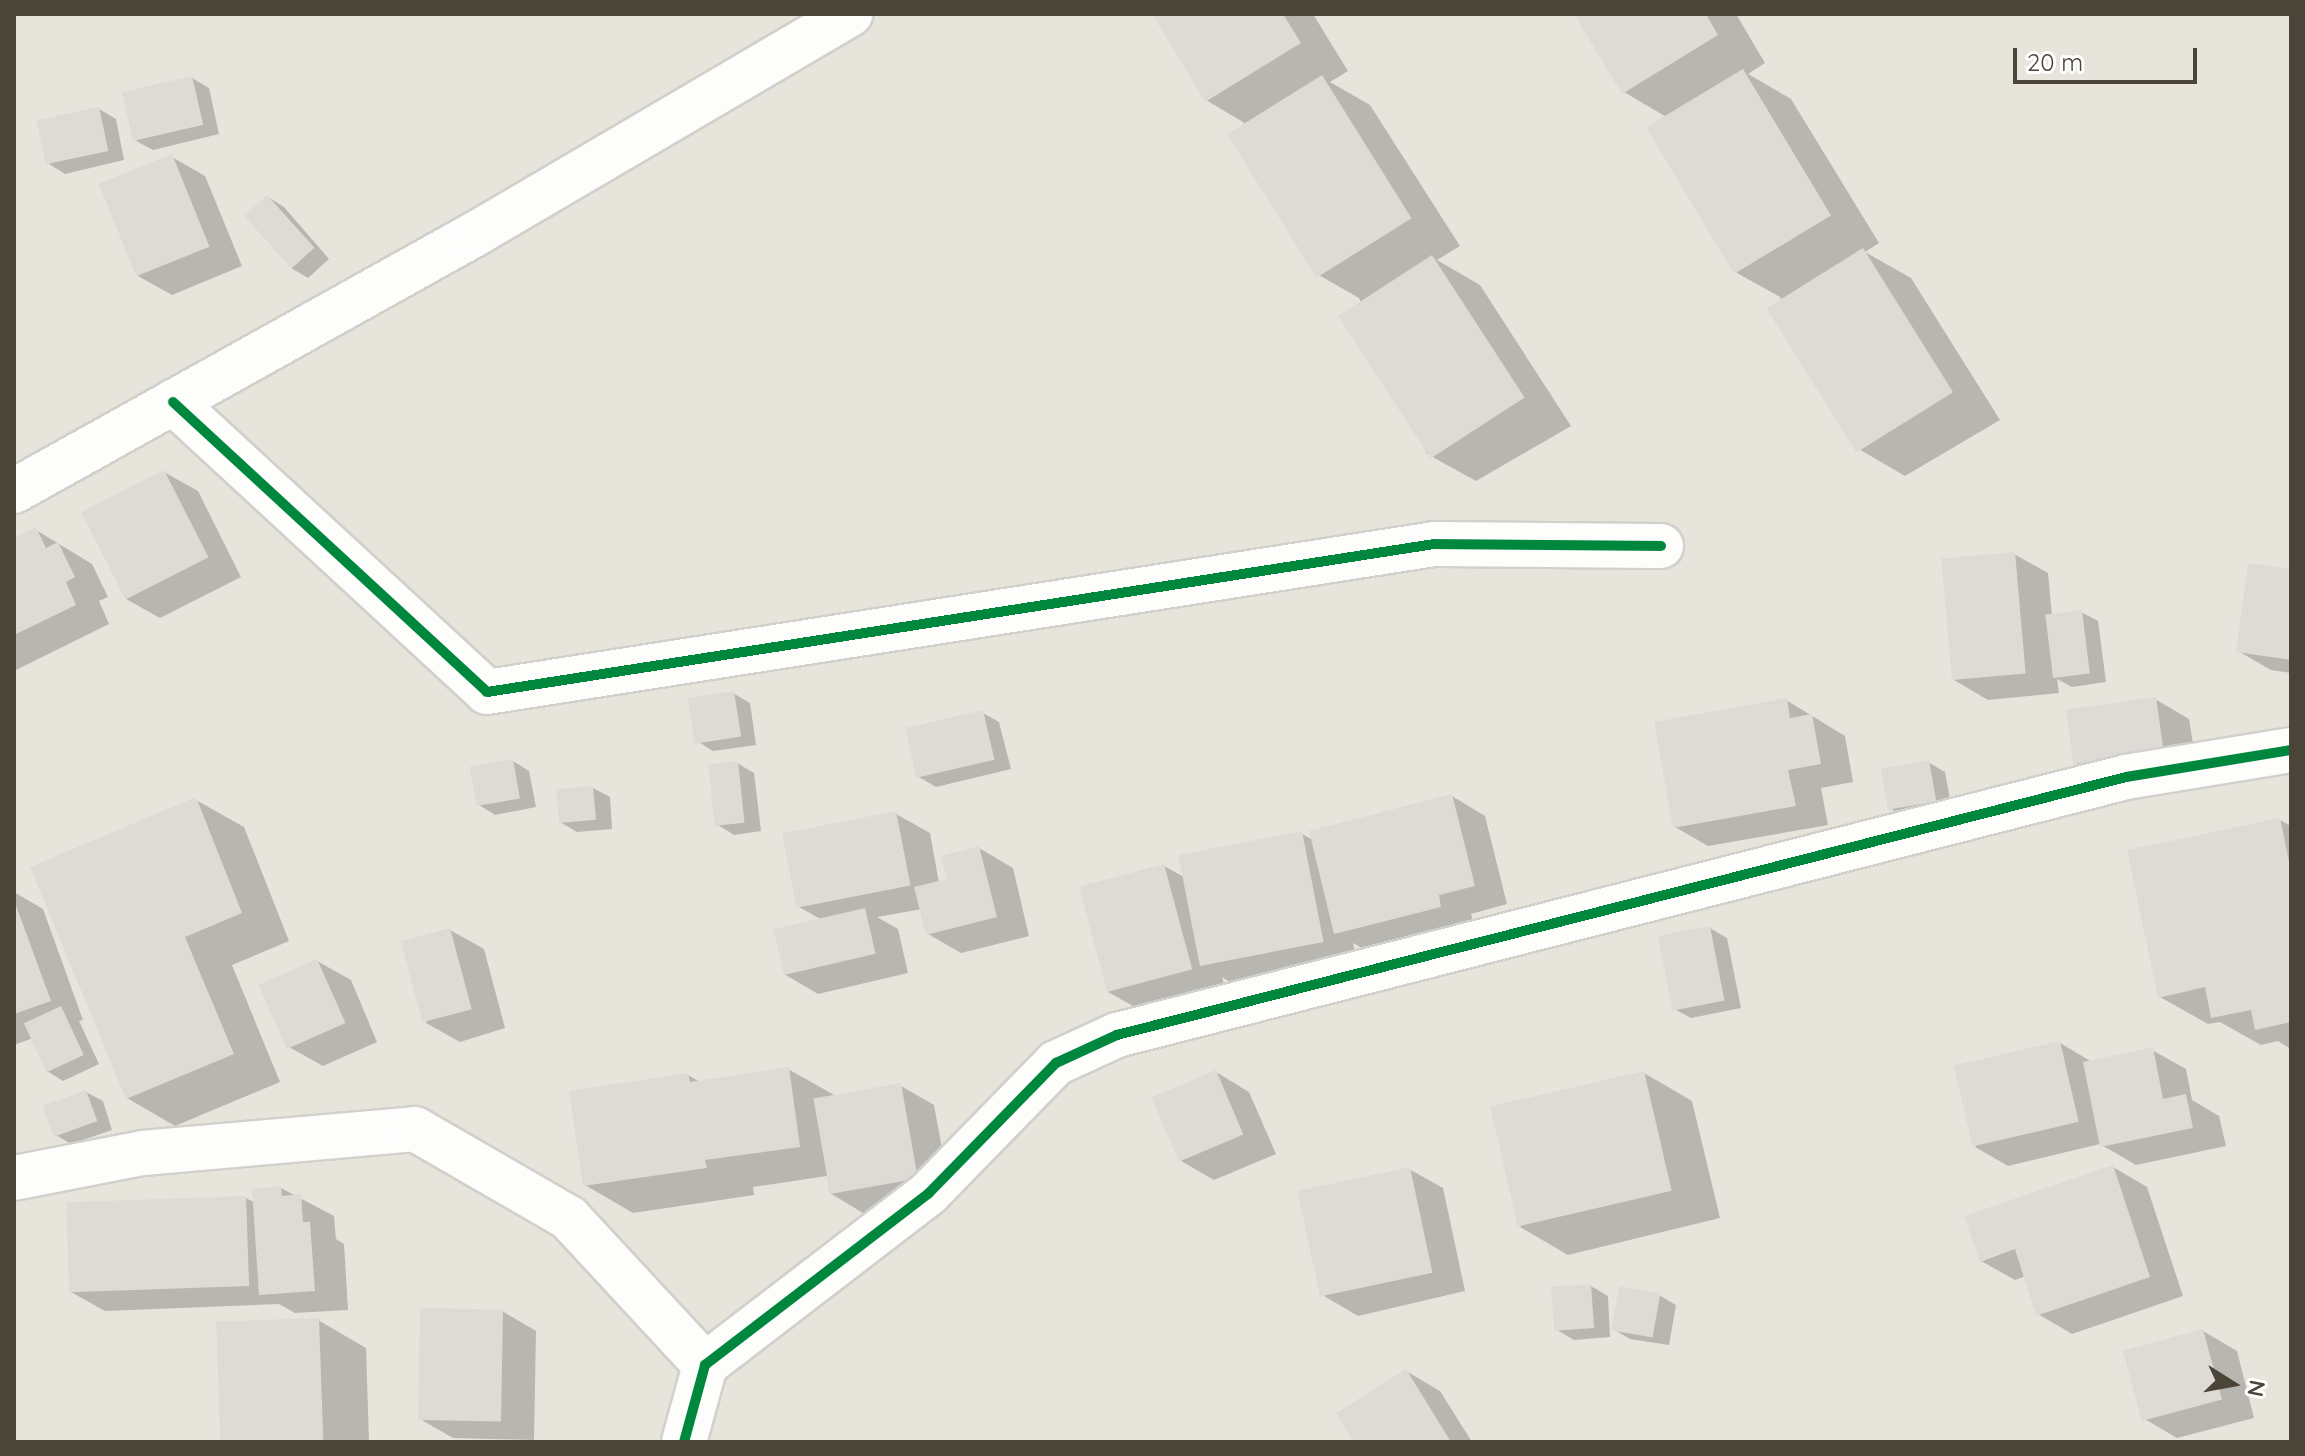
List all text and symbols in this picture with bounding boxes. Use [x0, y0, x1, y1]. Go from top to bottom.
scale bar [2017, 32, 2201, 82]
text: 20 m [2027, 47, 2083, 77]
north arrow [2193, 1344, 2273, 1424]
text: N [2241, 1378, 2272, 1399]

